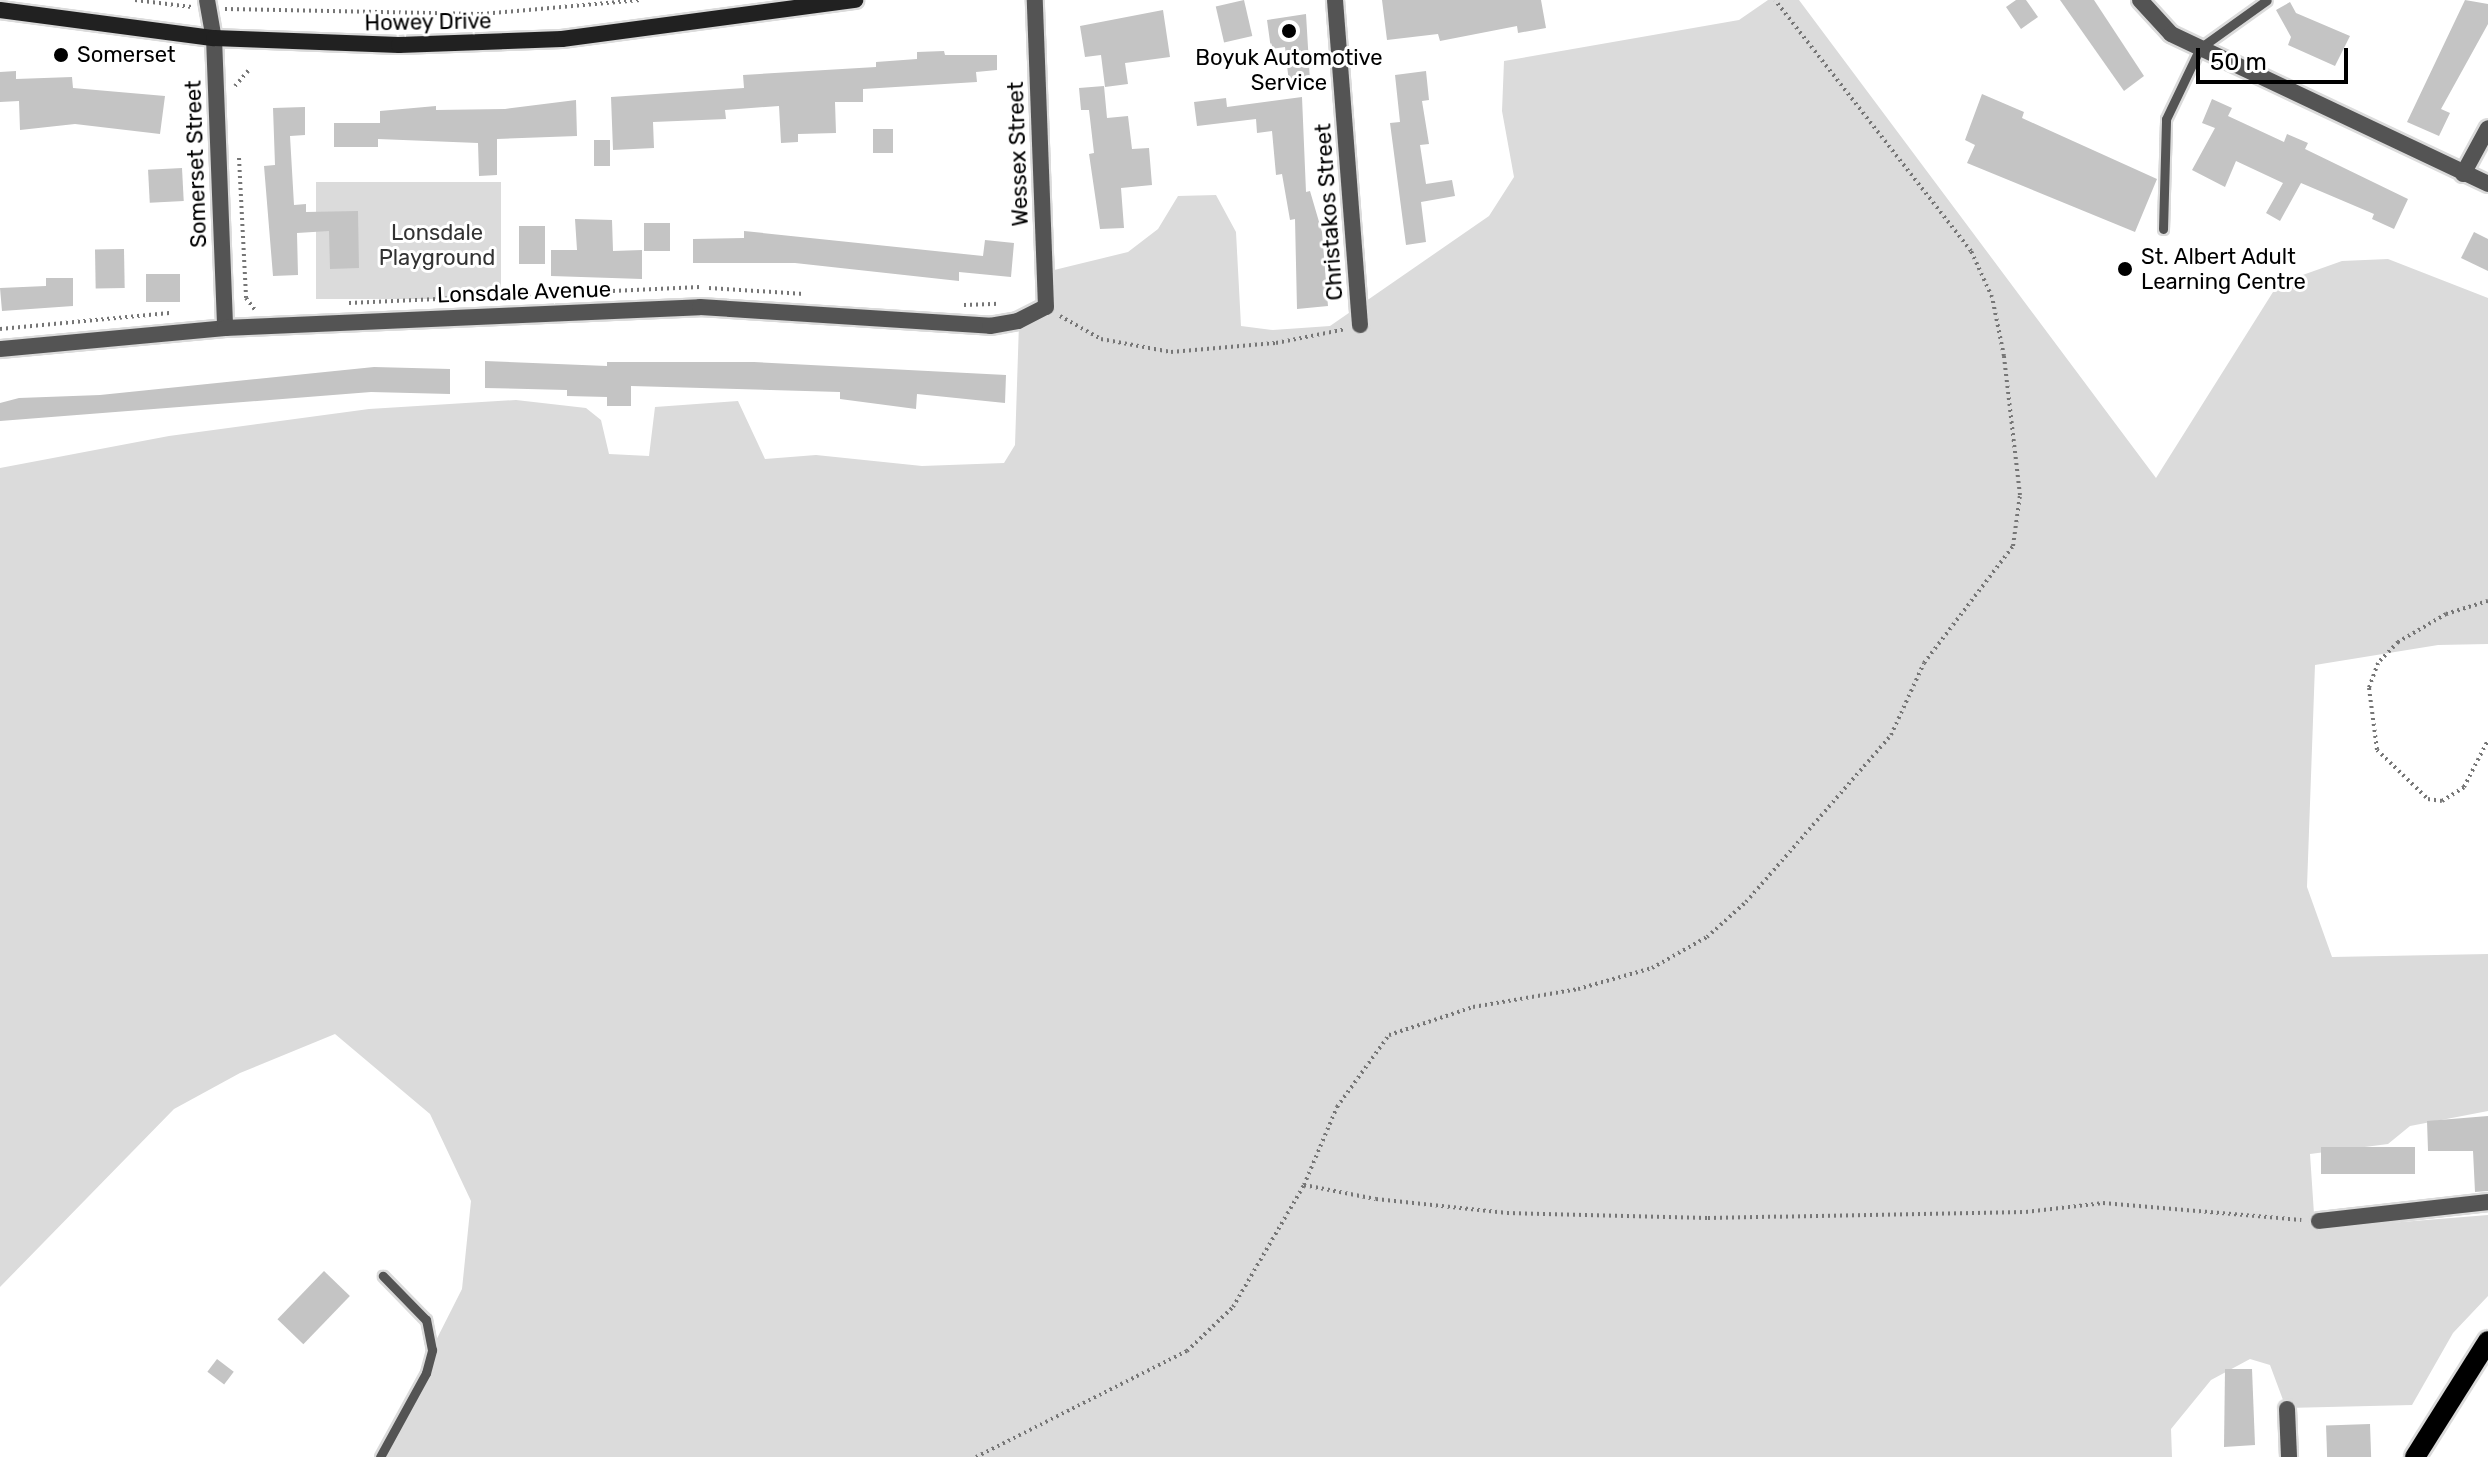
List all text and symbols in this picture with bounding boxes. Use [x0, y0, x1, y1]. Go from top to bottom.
street label: Howey Drive [364, 8, 492, 36]
marker: Boyuk Automotive Service [1280, 22, 1298, 40]
scale bar [2200, 32, 2352, 82]
place label: Somerset [77, 42, 176, 68]
place label: Boyuk Automotive Service [1195, 44, 1383, 96]
marker: Somerset [52, 46, 70, 64]
text: 50 m [2210, 48, 2267, 76]
street label: Somerset Street [180, 80, 212, 248]
street label: Wessex Street [1002, 81, 1034, 227]
street label: Christakos Street [1310, 123, 1348, 301]
park label: Lonsdale Playground [379, 219, 495, 270]
place label: St. Albert Adult Learning Centre [2141, 243, 2306, 294]
marker: St. Albert Adult Learning Centre [2116, 260, 2134, 278]
street label: Lonsdale Avenue [436, 276, 612, 308]

